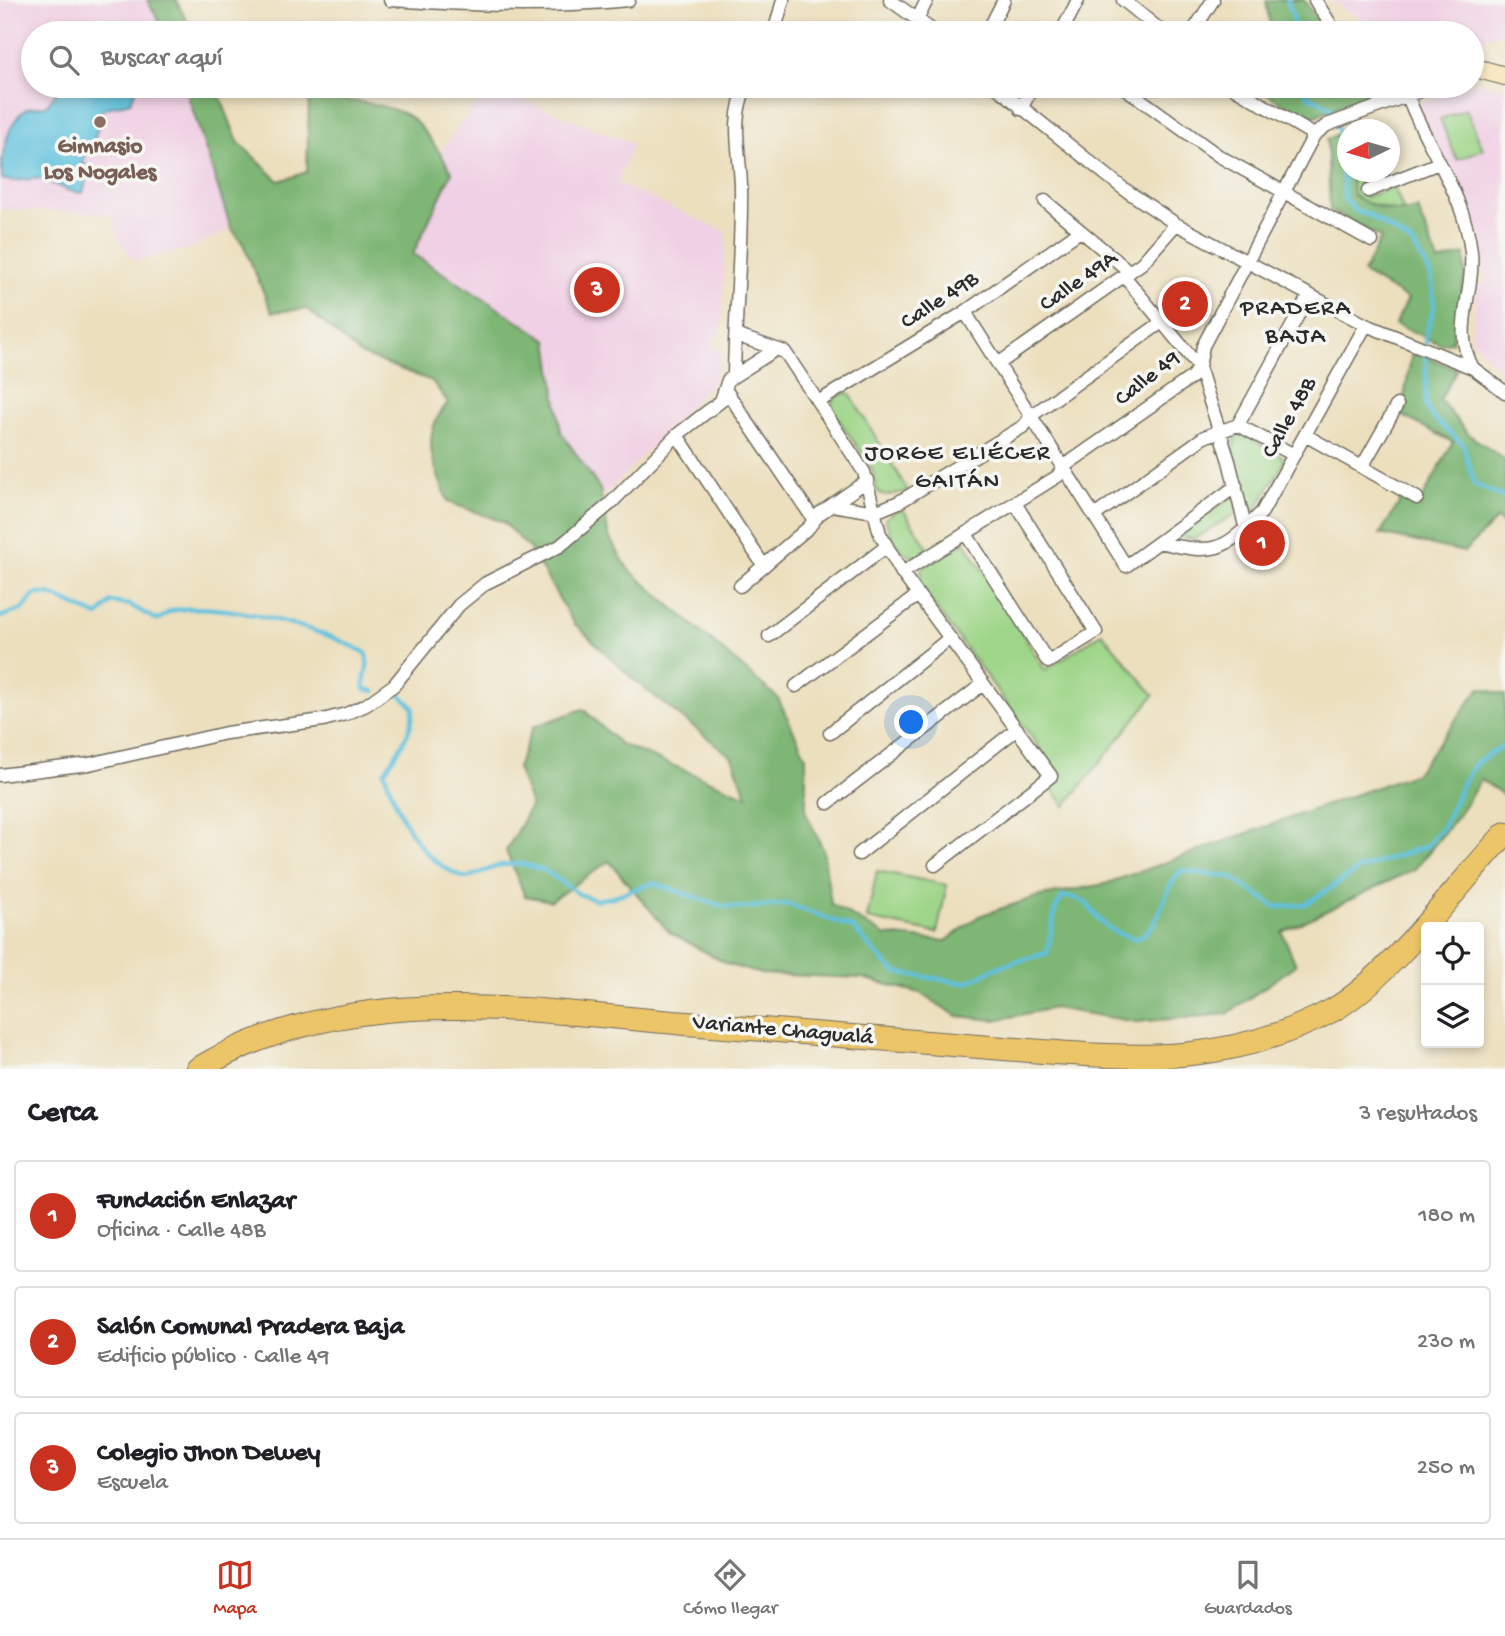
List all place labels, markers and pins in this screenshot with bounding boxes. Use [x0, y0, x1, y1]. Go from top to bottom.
marker: Gimnasio Los Nogales [92, 114, 108, 130]
place label: Gimnasio Los Nogales [44, 134, 158, 187]
pin: 3 [574, 264, 620, 316]
pin: 2 [1162, 278, 1208, 330]
pin: 1 [1239, 517, 1285, 569]

